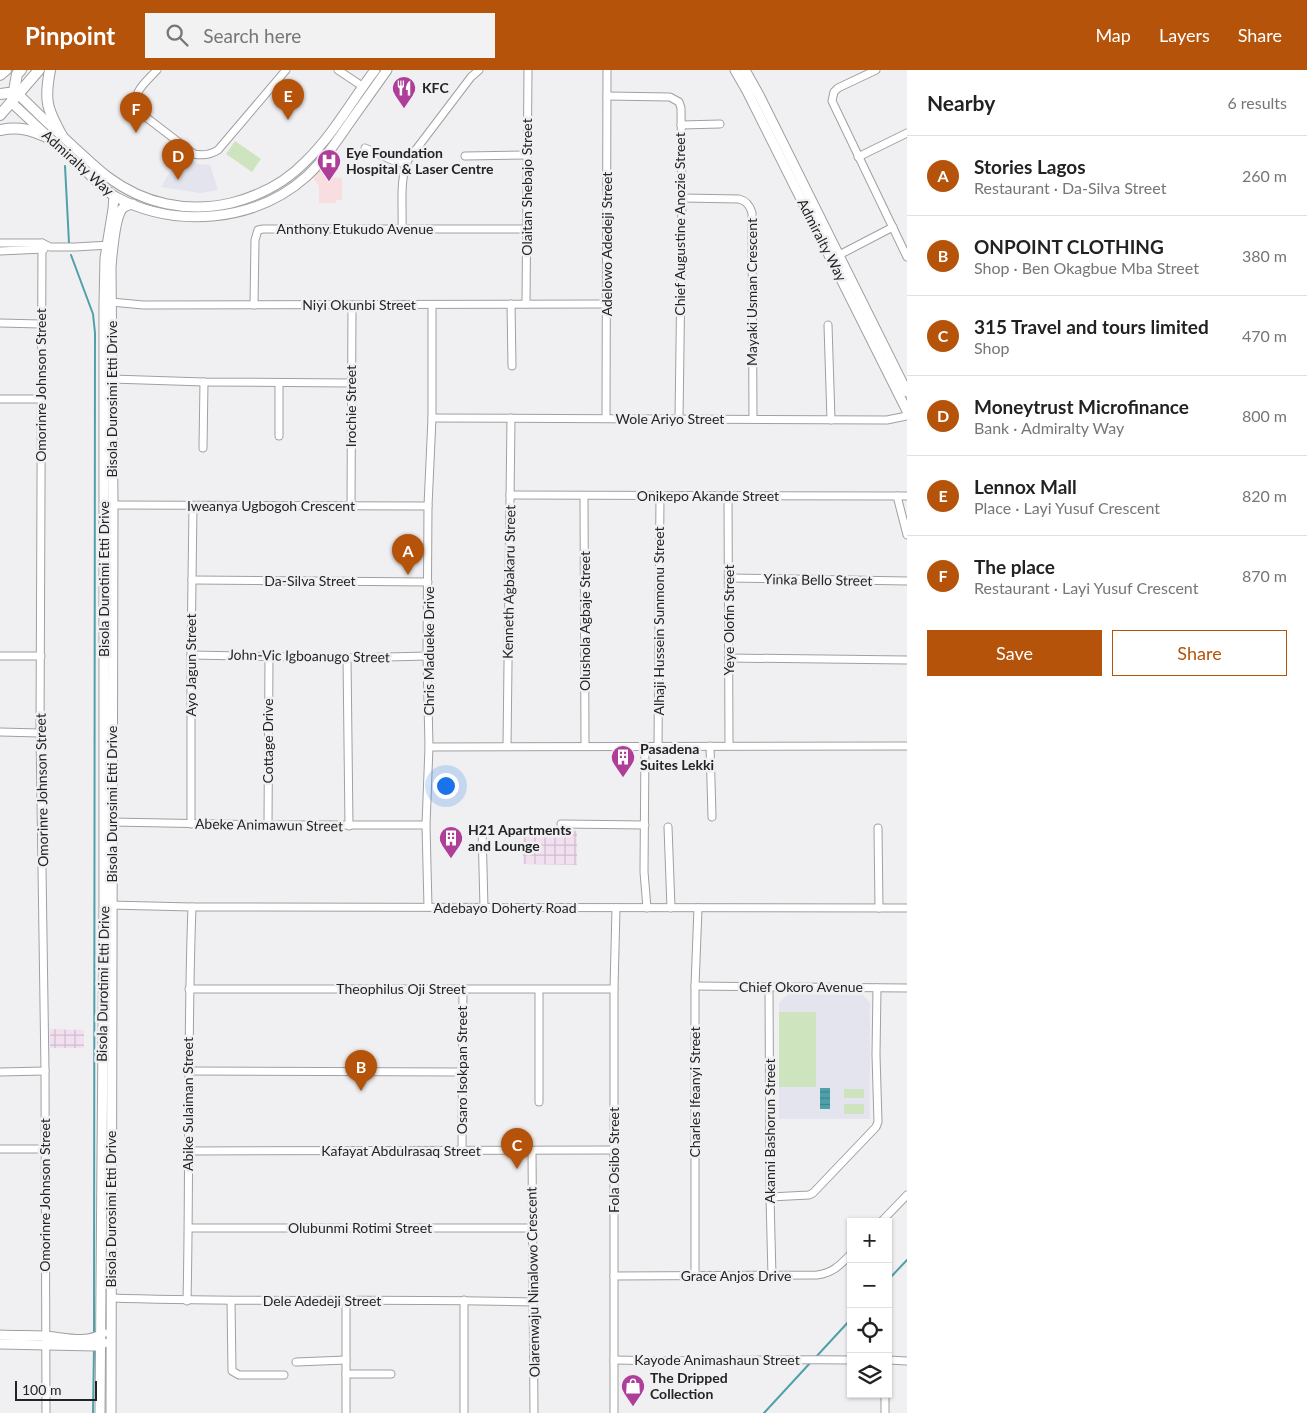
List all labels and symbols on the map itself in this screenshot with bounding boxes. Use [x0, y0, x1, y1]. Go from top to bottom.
restaurant icon: KFC [391, 75, 417, 109]
pin: E [272, 79, 304, 120]
place label: KFC [422, 79, 449, 96]
pin: F [120, 92, 152, 133]
street label: Olaitan Shebajo Street [518, 118, 535, 256]
street label: Admiralty Way [39, 126, 118, 200]
street label: Chief Augustine Anozie Street [671, 132, 688, 316]
pin: D [162, 139, 194, 180]
place label: Eye Foundation Hospital & Laser Centre [346, 144, 494, 177]
hospital icon: Eye Foundation Hospital & Laser Centre [316, 148, 342, 182]
street label: Adelowo Adedeji Street [598, 172, 615, 316]
street label: Admiralty Way [794, 196, 851, 285]
street label: Mayaki Usman Crescent [743, 218, 760, 366]
street label: Anthony Etukudo Avenue [277, 220, 433, 237]
street label: Niyi Okunbi Street [302, 296, 416, 313]
street label: Omorinre Johnson Street [32, 308, 49, 462]
street label: Bisola Durosimi Etti Drive [103, 321, 120, 477]
street label: Irochie Street [342, 365, 359, 447]
street label: Wole Ariyo Street [616, 410, 724, 427]
street label: Onikepo Akande Street [637, 487, 779, 504]
street label: Iweanya Ugbogoh Crescent [187, 497, 355, 514]
street label: Bisola Durotimi Etti Drive [95, 501, 112, 657]
street label: Kenneth Agbakaru Street [499, 505, 518, 659]
street label: Alhaji Hussein Sunmonu Street [650, 526, 667, 716]
pin: A [392, 534, 424, 575]
street label: Olushola Agbaje Street [576, 551, 593, 691]
street label: Yeye Olofin Street [720, 565, 737, 675]
street label: Yinka Bello Street [763, 570, 873, 589]
street label: Da-Silva Street [264, 572, 356, 589]
street label: Chris Madueke Drive [420, 586, 437, 716]
street label: Ayo Jagun Street [182, 614, 199, 716]
street label: John-Vic Igboanugo Street [228, 646, 390, 665]
street label: Cottage Drive [259, 698, 276, 784]
street label: Omorinre Johnson Street [32, 713, 51, 867]
street label: Bisola Durosimi Etti Drive [103, 726, 120, 882]
place label: Pasadena Suites Lekki [640, 740, 714, 773]
building icon: Pasadena Suites Lekki [610, 744, 636, 778]
your location [433, 773, 459, 799]
street label: Abeke Animawun Street [195, 815, 343, 834]
place label: H21 Apartments and Lounge [468, 821, 572, 854]
building icon: H21 Apartments and Lounge [438, 825, 464, 859]
street label: Adebayo Doherty Road [433, 899, 577, 916]
street label: Bisola Durotimi Etti Drive [93, 906, 112, 1062]
street label: Chief Okoro Avenue [739, 978, 863, 995]
street label: Theophilus Oji Street [336, 980, 466, 997]
street label: Osaro Isokpan Street [453, 1006, 470, 1134]
street label: Charles Ifeanyi Street [686, 1027, 703, 1157]
street label: Abike Sulaiman Street [179, 1037, 196, 1171]
pin: B [345, 1050, 377, 1091]
street label: Akanni Bashorun Street [761, 1059, 778, 1203]
street label: Fola Osibo Street [605, 1107, 622, 1213]
street label: Omorinre Johnson Street [36, 1118, 53, 1272]
pin: C [501, 1128, 533, 1169]
street label: Bisola Durosimi Etti Drive [102, 1131, 119, 1287]
street label: Kafayat Abdulrasaq Street [321, 1142, 481, 1159]
street label: Olarenwaju Ninalowo Crescent [522, 1187, 543, 1377]
street label: Olubunmi Rotimi Street [288, 1219, 432, 1236]
street label: Grace Anjos Drive [681, 1267, 791, 1284]
street label: Dele Adedeji Street [263, 1292, 381, 1309]
street label: Kayode Animashaun Street [634, 1351, 800, 1368]
place label: The Dripped Collection [650, 1369, 728, 1402]
shop icon: The Dripped Collection [620, 1373, 646, 1407]
scale bar [15, 1378, 98, 1401]

